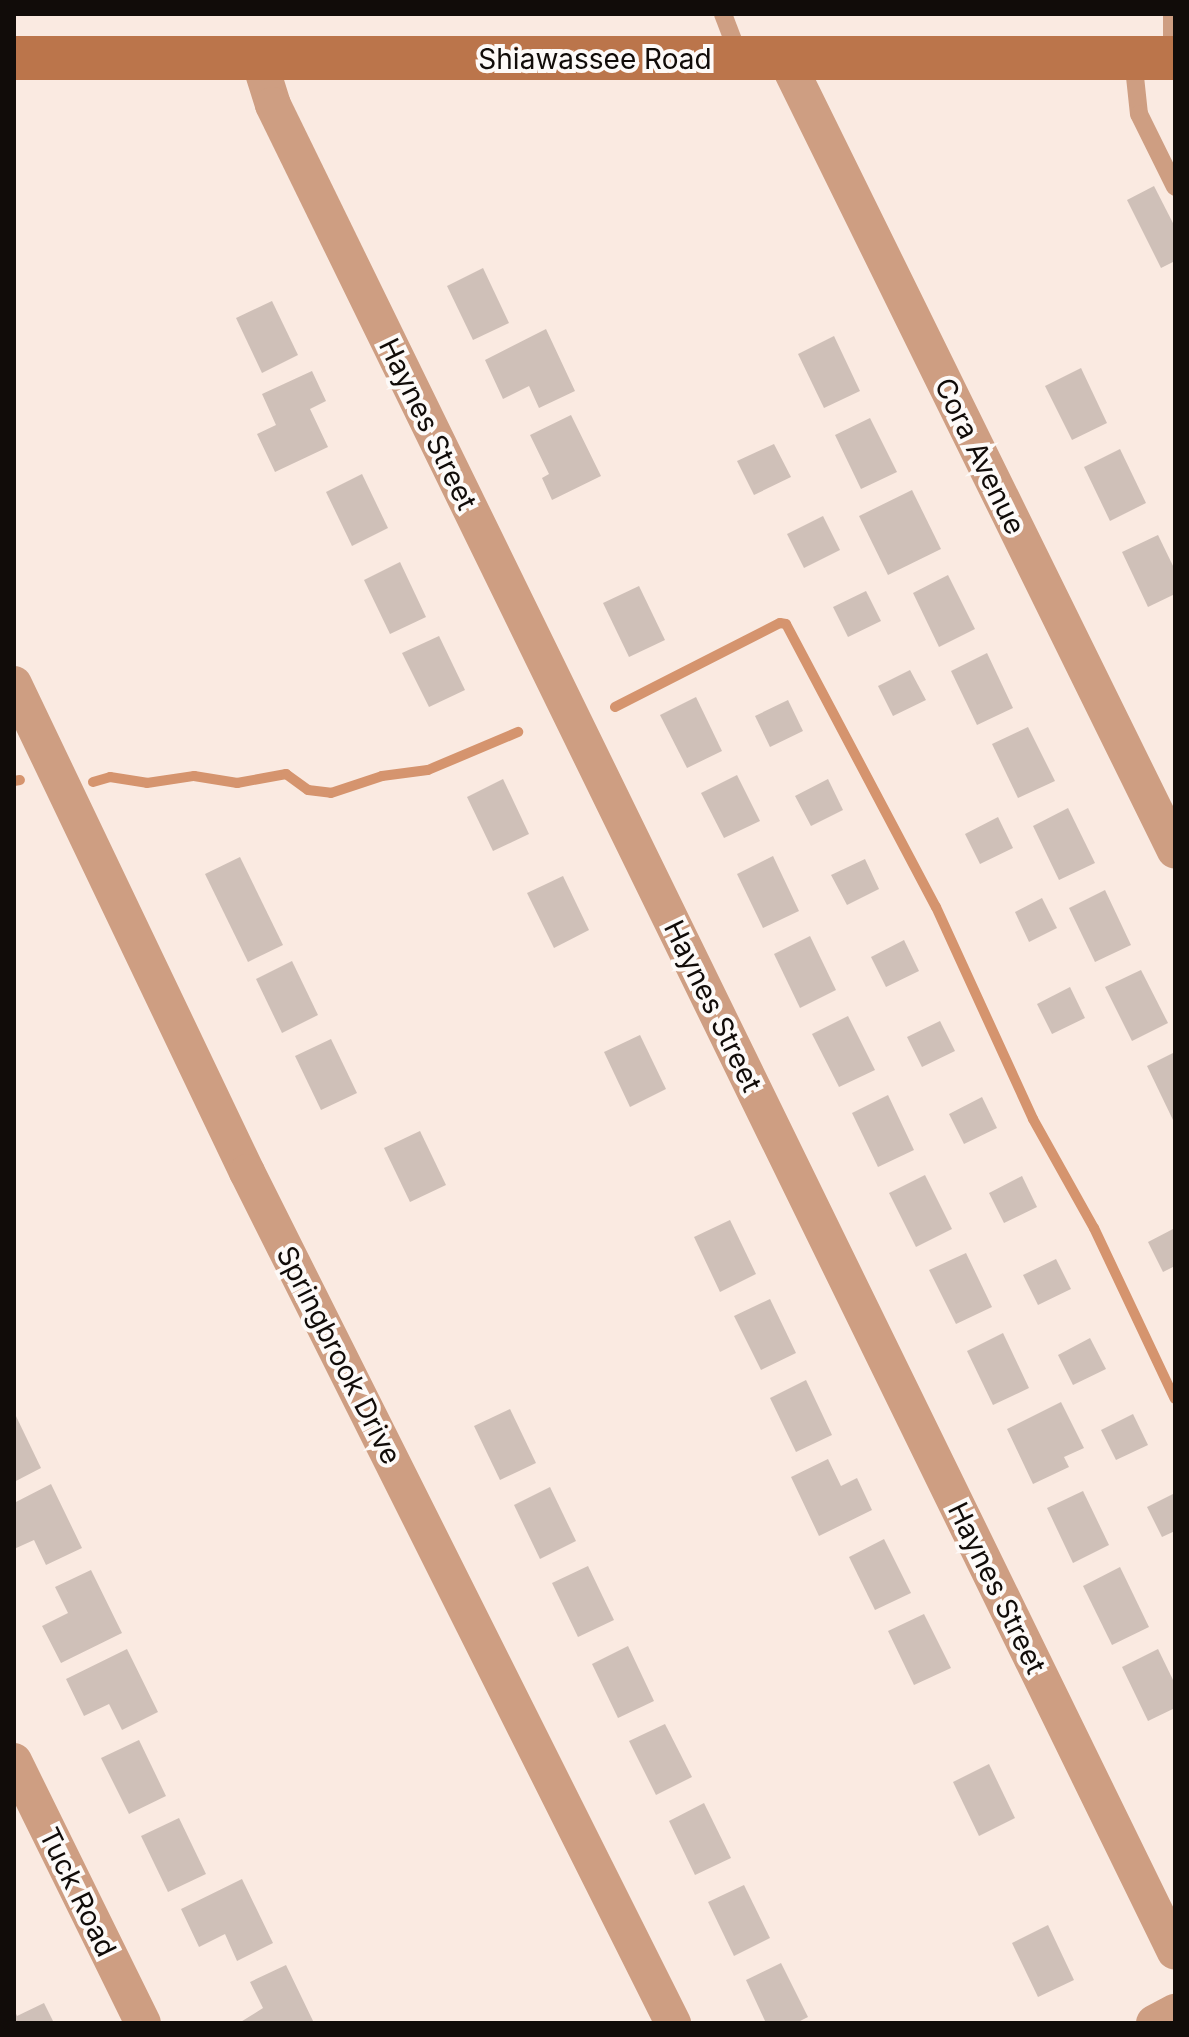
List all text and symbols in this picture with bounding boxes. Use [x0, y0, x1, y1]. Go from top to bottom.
street label: Shiawassee Road [478, 42, 712, 76]
street label: Haynes Street [372, 333, 484, 515]
street label: Cora Avenue [928, 372, 1032, 540]
street label: Haynes Street [657, 915, 769, 1097]
street label: Springbrook Drive [270, 1240, 408, 1470]
street label: Haynes Street [941, 1497, 1053, 1679]
street label: Tuck Road [32, 1822, 124, 1962]

